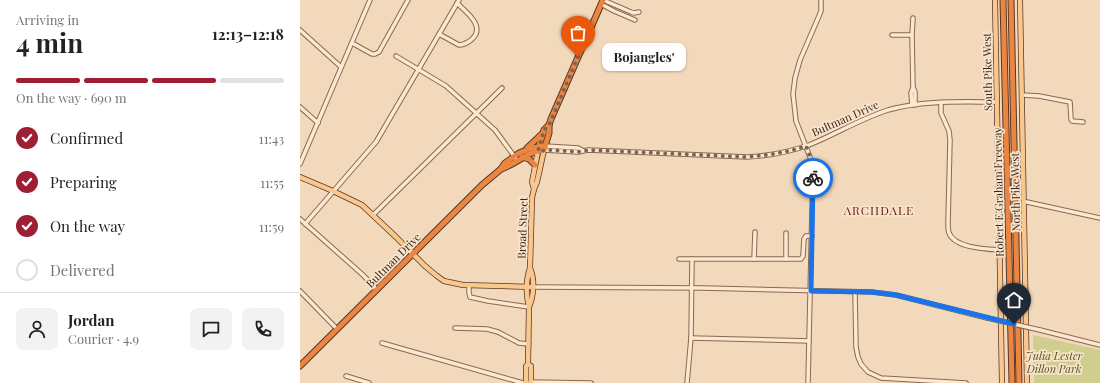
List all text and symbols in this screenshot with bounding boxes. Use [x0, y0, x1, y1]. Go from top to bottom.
text: Arriving in [16, 11, 79, 28]
pin [561, 16, 595, 57]
icon: bag [567, 22, 589, 44]
text: 12:13–12:18 [212, 24, 284, 44]
text: 4 min [16, 25, 83, 60]
street label: South Pike West [979, 33, 995, 111]
callout: Bojangles' [602, 43, 686, 71]
text: Bojangles' [614, 48, 674, 65]
text: On the way · 690 m [16, 89, 127, 106]
street label: Bultman Drive [809, 96, 881, 139]
icon: check [16, 127, 38, 149]
street label: Robert E Graham Freeway [989, 127, 1007, 257]
text: Confirmed [50, 128, 123, 148]
text: 11:43 [259, 130, 284, 147]
street label: North Pike West [1007, 153, 1023, 231]
courier [793, 158, 833, 198]
icon: bike [802, 167, 824, 189]
icon: check [16, 171, 38, 193]
text: Preparing [50, 172, 117, 192]
text: 11:55 [260, 174, 284, 191]
street label: Broad Street [513, 197, 531, 259]
district label: ARCHDALE [843, 202, 914, 218]
icon: check [16, 215, 38, 237]
text: On the way [50, 216, 125, 236]
text: 11:59 [259, 218, 284, 235]
street label: Bultman Drive [362, 229, 424, 291]
text: Delivered [50, 260, 115, 280]
pin [997, 283, 1031, 324]
icon: home [1003, 289, 1025, 311]
button: person [16, 308, 58, 350]
button: chat [190, 308, 232, 350]
button: phone [242, 308, 284, 350]
text: Jordan [68, 310, 114, 330]
text: Courier · 4.9 [68, 330, 139, 347]
park label: Julia Lester Dillon Park [1026, 348, 1083, 376]

